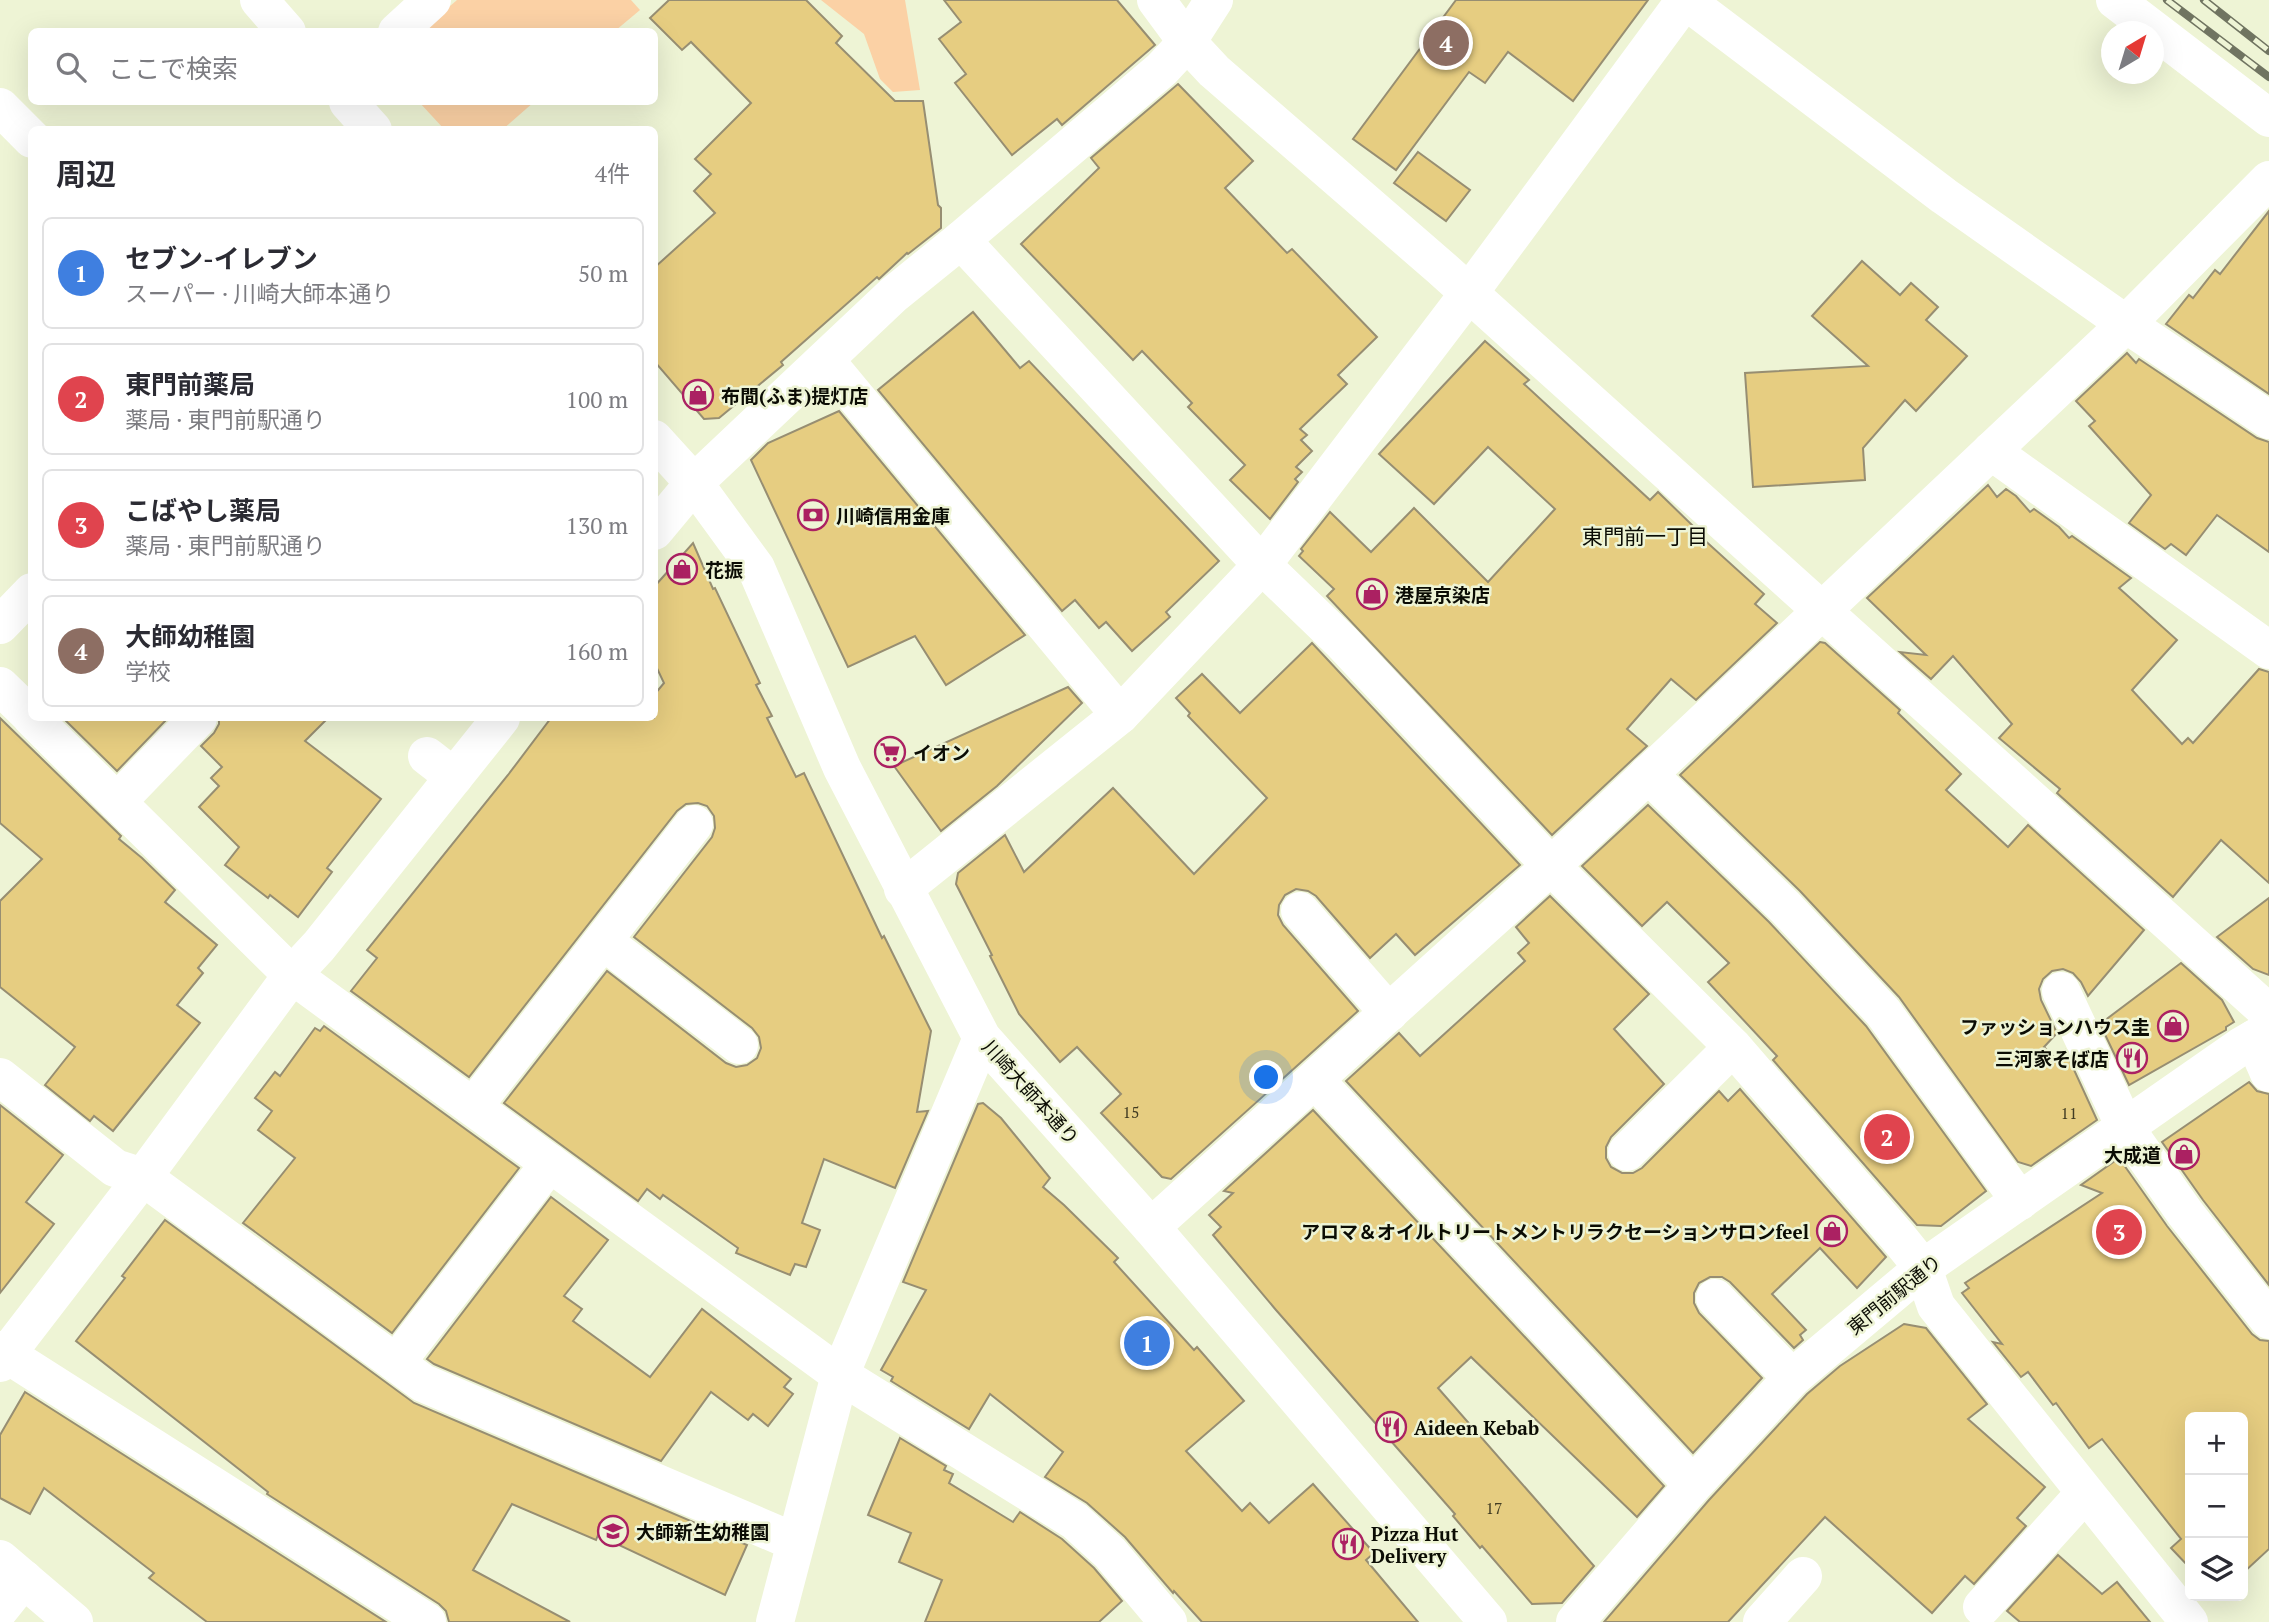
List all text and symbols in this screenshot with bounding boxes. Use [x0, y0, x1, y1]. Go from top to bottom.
pin: 4 [1423, 17, 1469, 69]
north arrow [2101, 21, 2164, 84]
search box [28, 28, 658, 105]
icon: search [52, 48, 90, 86]
text: ここで検索 [108, 51, 238, 85]
text: 周辺 [56, 154, 116, 194]
text: 4件 [595, 158, 630, 189]
text: セブン-イレブン [125, 241, 318, 275]
text: 1 [75, 258, 88, 289]
text: 50 m [578, 258, 628, 289]
text: スーパー · 川崎大師本通り [125, 278, 394, 309]
text: 東門前薬局 [125, 367, 255, 401]
shop icon: 布間(ふま)提灯店 [681, 378, 715, 412]
place label: 布間(ふま)提灯店 [721, 383, 868, 408]
text: 2 [75, 384, 88, 415]
text: 100 m [566, 384, 628, 415]
text: 薬局 · 東門前駅通り [125, 404, 326, 435]
text: こばやし薬局 [125, 493, 281, 527]
bank icon: 川崎信用金庫 [796, 498, 830, 532]
place label: 川崎信用金庫 [836, 503, 950, 528]
text: 3 [75, 510, 88, 541]
text: 130 m [566, 510, 628, 541]
district label: 東門前一丁目 [1582, 522, 1708, 550]
text: 薬局 · 東門前駅通り [125, 530, 326, 561]
shop icon: 花振 [665, 552, 699, 586]
place label: 花振 [705, 557, 743, 582]
shop icon: 港屋京染店 [1355, 577, 1389, 611]
place label: 港屋京染店 [1395, 582, 1490, 607]
text: 大師幼稚園 [125, 619, 255, 653]
text: 4 [75, 636, 88, 667]
text: 160 m [566, 636, 628, 667]
text: 学校 [125, 656, 171, 687]
supermarket icon: イオン [873, 735, 907, 769]
place label: イオン [913, 740, 970, 765]
shop icon: ファッションハウス圭 [2156, 1009, 2190, 1043]
place label: ファッションハウス圭 [1960, 1014, 2150, 1039]
street label: 川崎大師本通り [977, 1034, 1085, 1150]
restaurant icon: 三河家そば店 [2115, 1041, 2149, 1075]
place label: 三河家そば店 [1995, 1046, 2109, 1071]
your location [1249, 1060, 1283, 1094]
house number: 15 [1122, 1101, 1140, 1123]
house number: 11 [2060, 1102, 2078, 1124]
pin: 2 [1864, 1111, 1910, 1163]
shop icon: 大成道 [2167, 1137, 2201, 1171]
place label: 大成道 [2104, 1142, 2161, 1167]
pin: 3 [2096, 1206, 2142, 1258]
shop icon: アロマ＆オイルトリートメントリラクセーションサロンfeel [1815, 1214, 1849, 1248]
place label: アロマ＆オイルトリートメントリラクセーションサロンfeel [1301, 1219, 1809, 1244]
street label: 東門前駅通り [1842, 1248, 1946, 1340]
pin: 1 [1124, 1317, 1170, 1369]
restaurant icon: Aideen Kebab [1374, 1410, 1408, 1444]
map controls [2185, 1412, 2248, 1601]
button: + [2185, 1412, 2248, 1475]
place label: Aideen Kebab [1414, 1415, 1539, 1440]
button: − [2185, 1475, 2248, 1538]
house number: 17 [1485, 1497, 1503, 1519]
school or university icon: 大師新生幼稚園 [596, 1514, 630, 1548]
place label: 大師新生幼稚園 [636, 1519, 769, 1544]
place label: Pizza Hut Delivery [1371, 1521, 1459, 1568]
restaurant icon: Pizza Hut Delivery [1331, 1527, 1365, 1561]
button: layers [2185, 1538, 2248, 1601]

